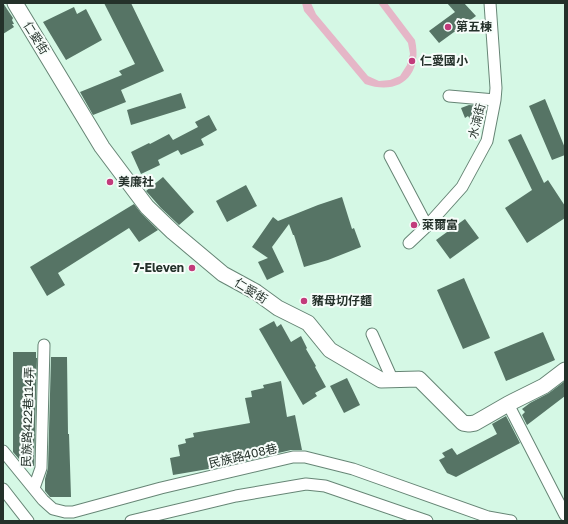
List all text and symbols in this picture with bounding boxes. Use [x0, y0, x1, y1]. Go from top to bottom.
street label: 仁愛街 [21, 18, 52, 57]
place label: 第五棟 [456, 19, 492, 34]
marker: 第五棟 [443, 22, 453, 32]
place label: 仁愛國小 [420, 53, 468, 68]
marker: 仁愛國小 [407, 56, 417, 66]
street label: 水湳街 [465, 102, 488, 140]
place label: 美廉社 [118, 174, 154, 189]
marker: 美廉社 [105, 177, 115, 187]
place label: 萊爾富 [422, 217, 458, 232]
marker: 萊爾富 [409, 220, 419, 230]
place label: 7-Eleven [133, 260, 184, 275]
marker: 7-Eleven [187, 263, 197, 273]
street label: 仁愛街 [232, 275, 271, 306]
place label: 豬母切仔麵 [312, 293, 372, 308]
marker: 豬母切仔麵 [299, 296, 309, 306]
street label: 民族路422巷114弄 [18, 367, 37, 467]
street label: 民族路408巷 [207, 440, 279, 471]

